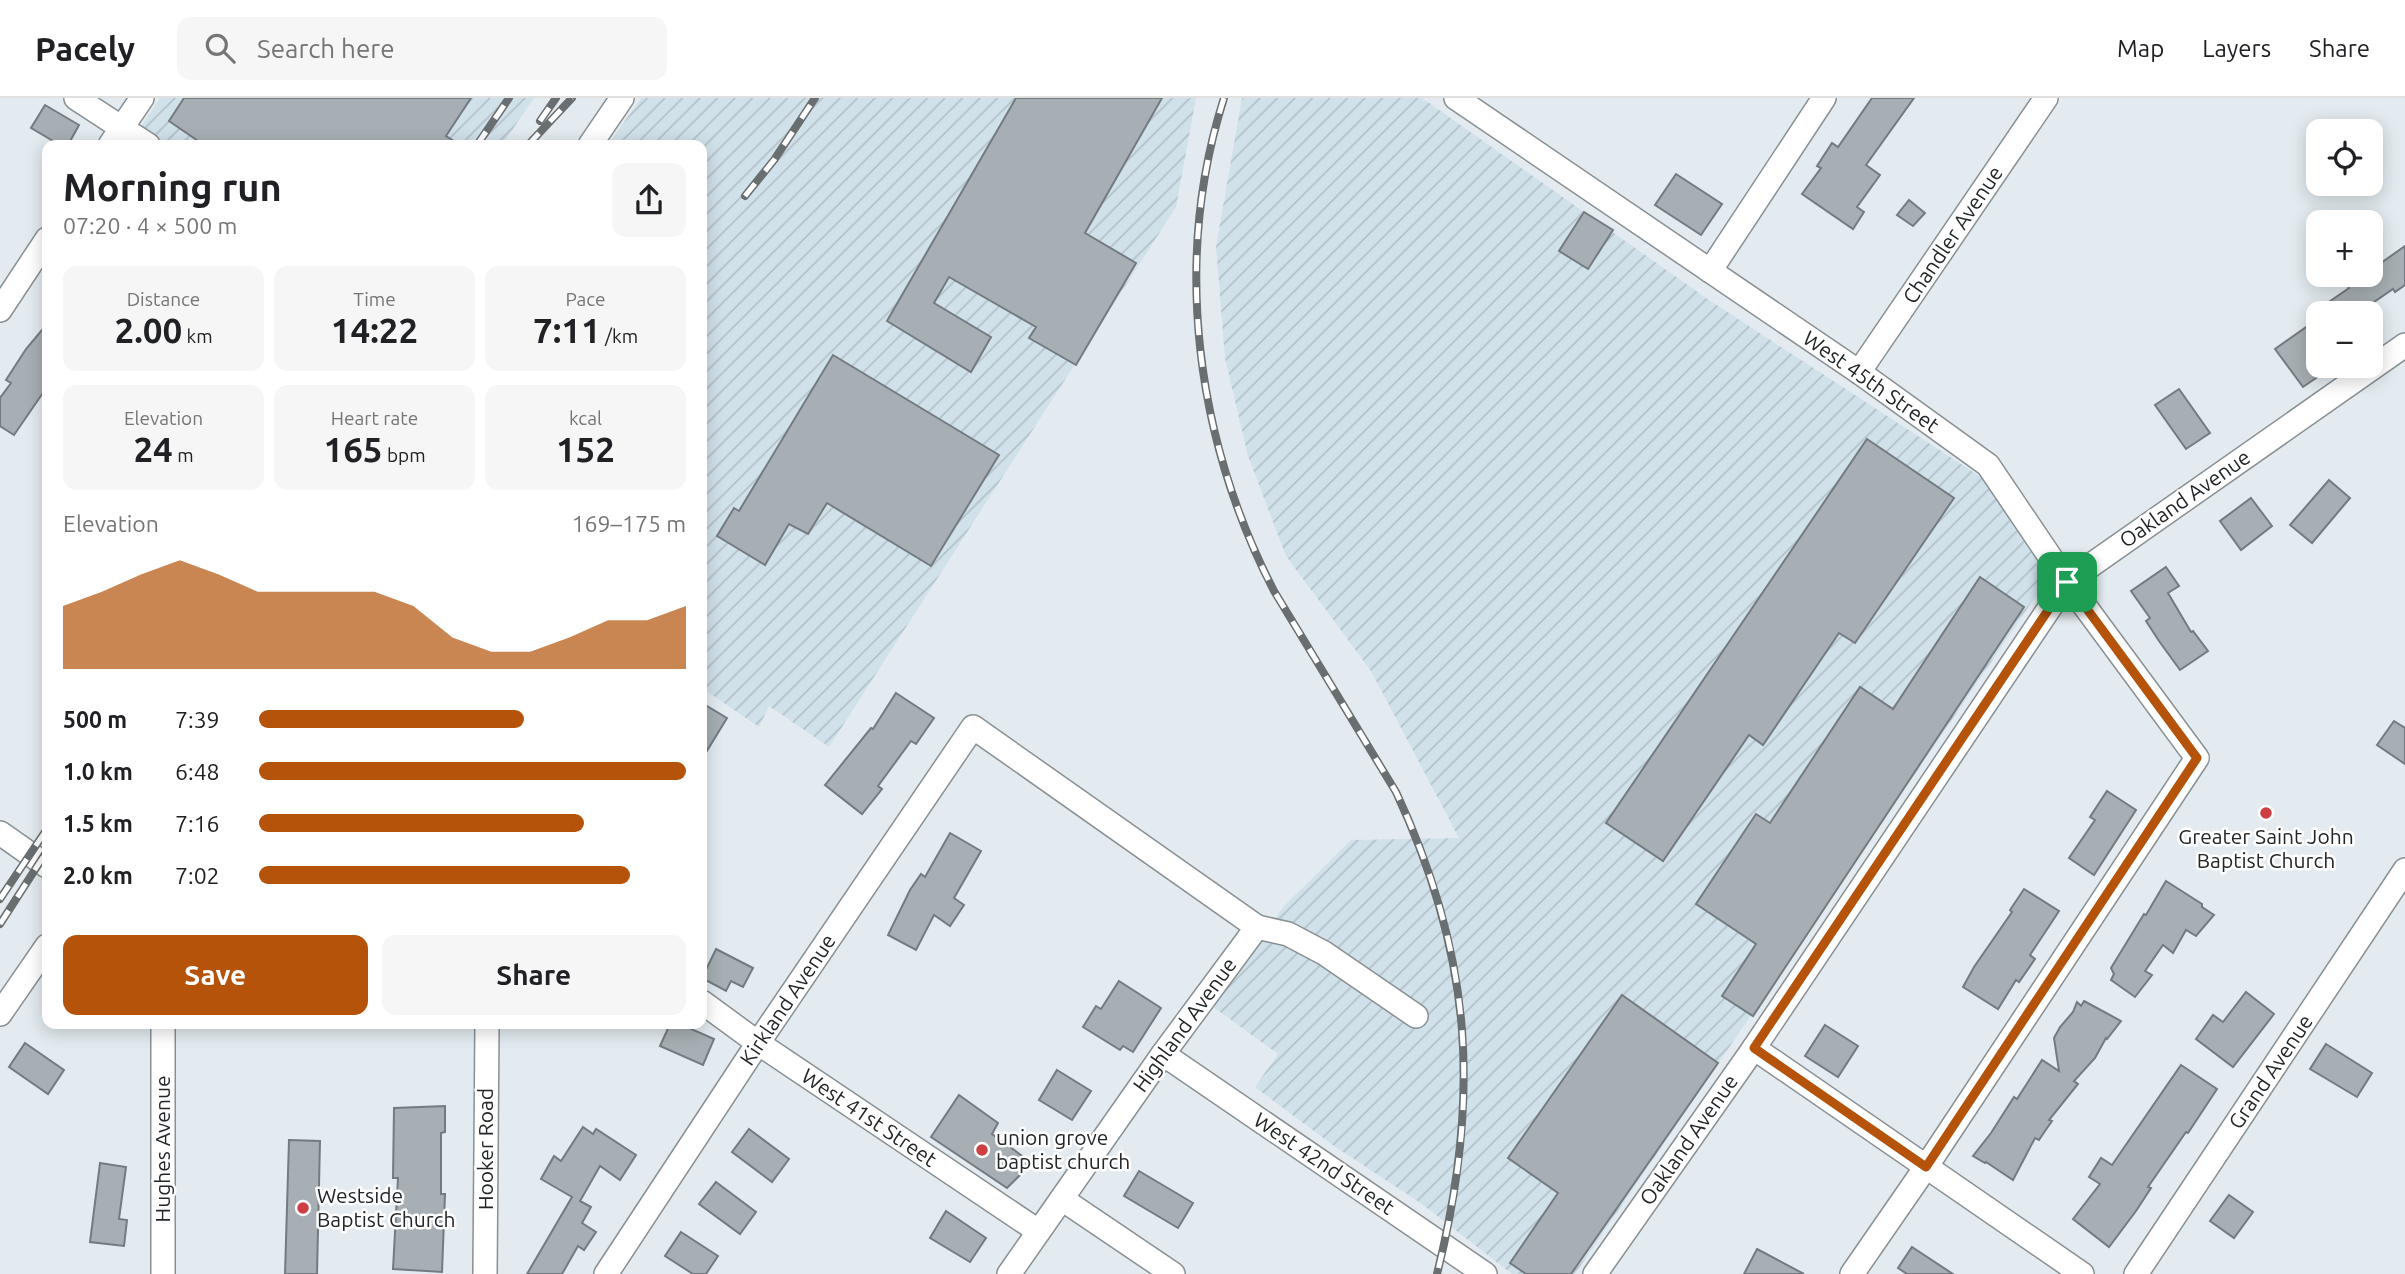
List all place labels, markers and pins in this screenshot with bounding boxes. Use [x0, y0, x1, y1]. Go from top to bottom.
pin [2037, 552, 2097, 612]
marker: Greater Saint John Baptist Church [2258, 805, 2274, 821]
place label: Greater Saint John Baptist Church [2178, 824, 2354, 872]
place label: union grove baptist church [996, 1125, 1130, 1173]
marker: union grove baptist church [974, 1142, 990, 1158]
place label: Westside Baptist Church [317, 1183, 456, 1231]
marker: Westside Baptist Church [295, 1200, 311, 1216]

